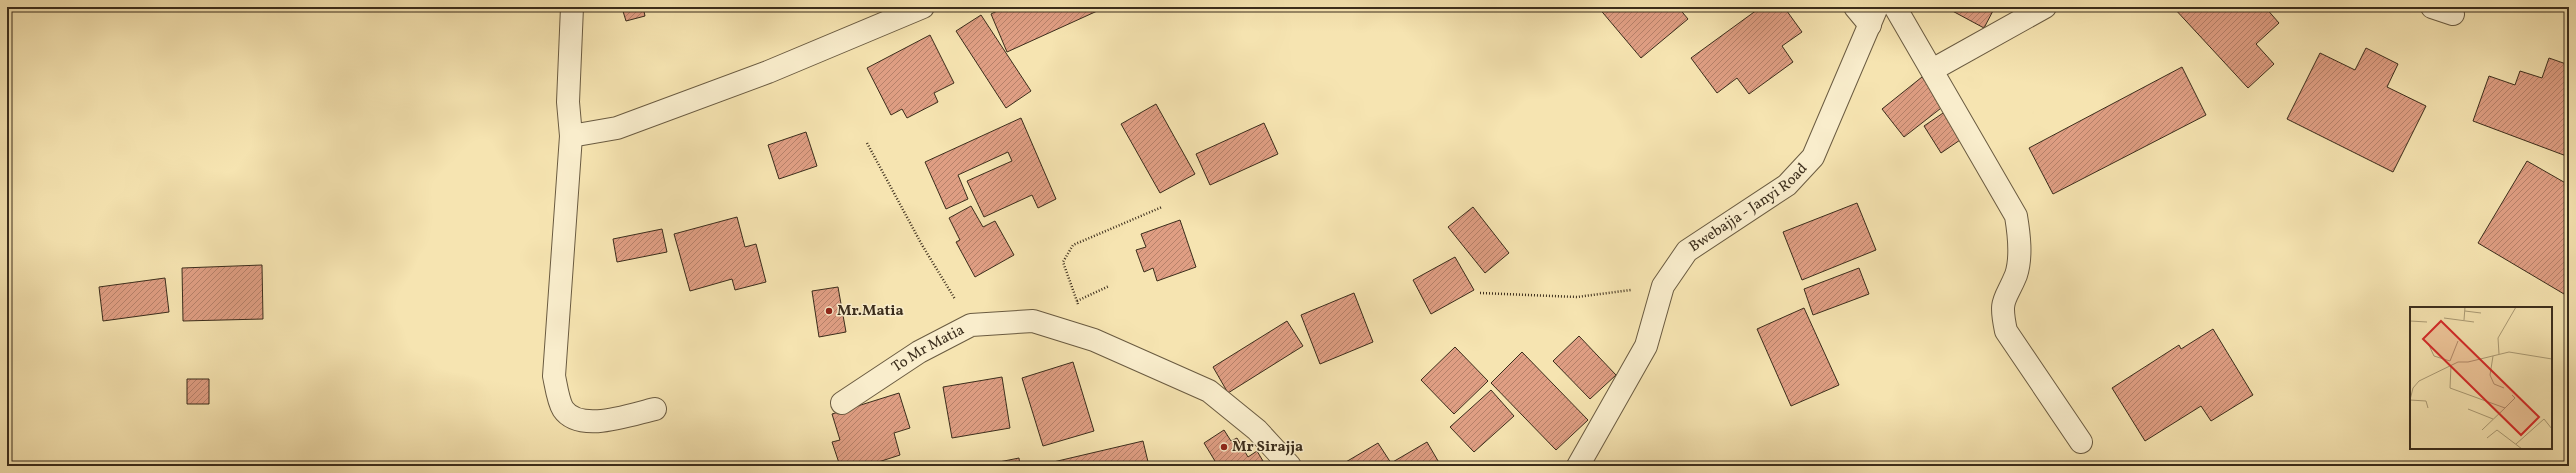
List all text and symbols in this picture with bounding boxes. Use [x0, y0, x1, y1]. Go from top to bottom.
street label: Bwebajja - Janyi Road [1685, 159, 1813, 257]
place label: Mr.Matia [837, 301, 904, 322]
marker: Mr.Matia [824, 306, 834, 316]
inset map [2410, 307, 2552, 449]
street label: To Mr Matia [888, 320, 968, 378]
place label: Mr Sirajja [1232, 437, 1303, 458]
marker: Mr Sirajja [1219, 442, 1229, 452]

